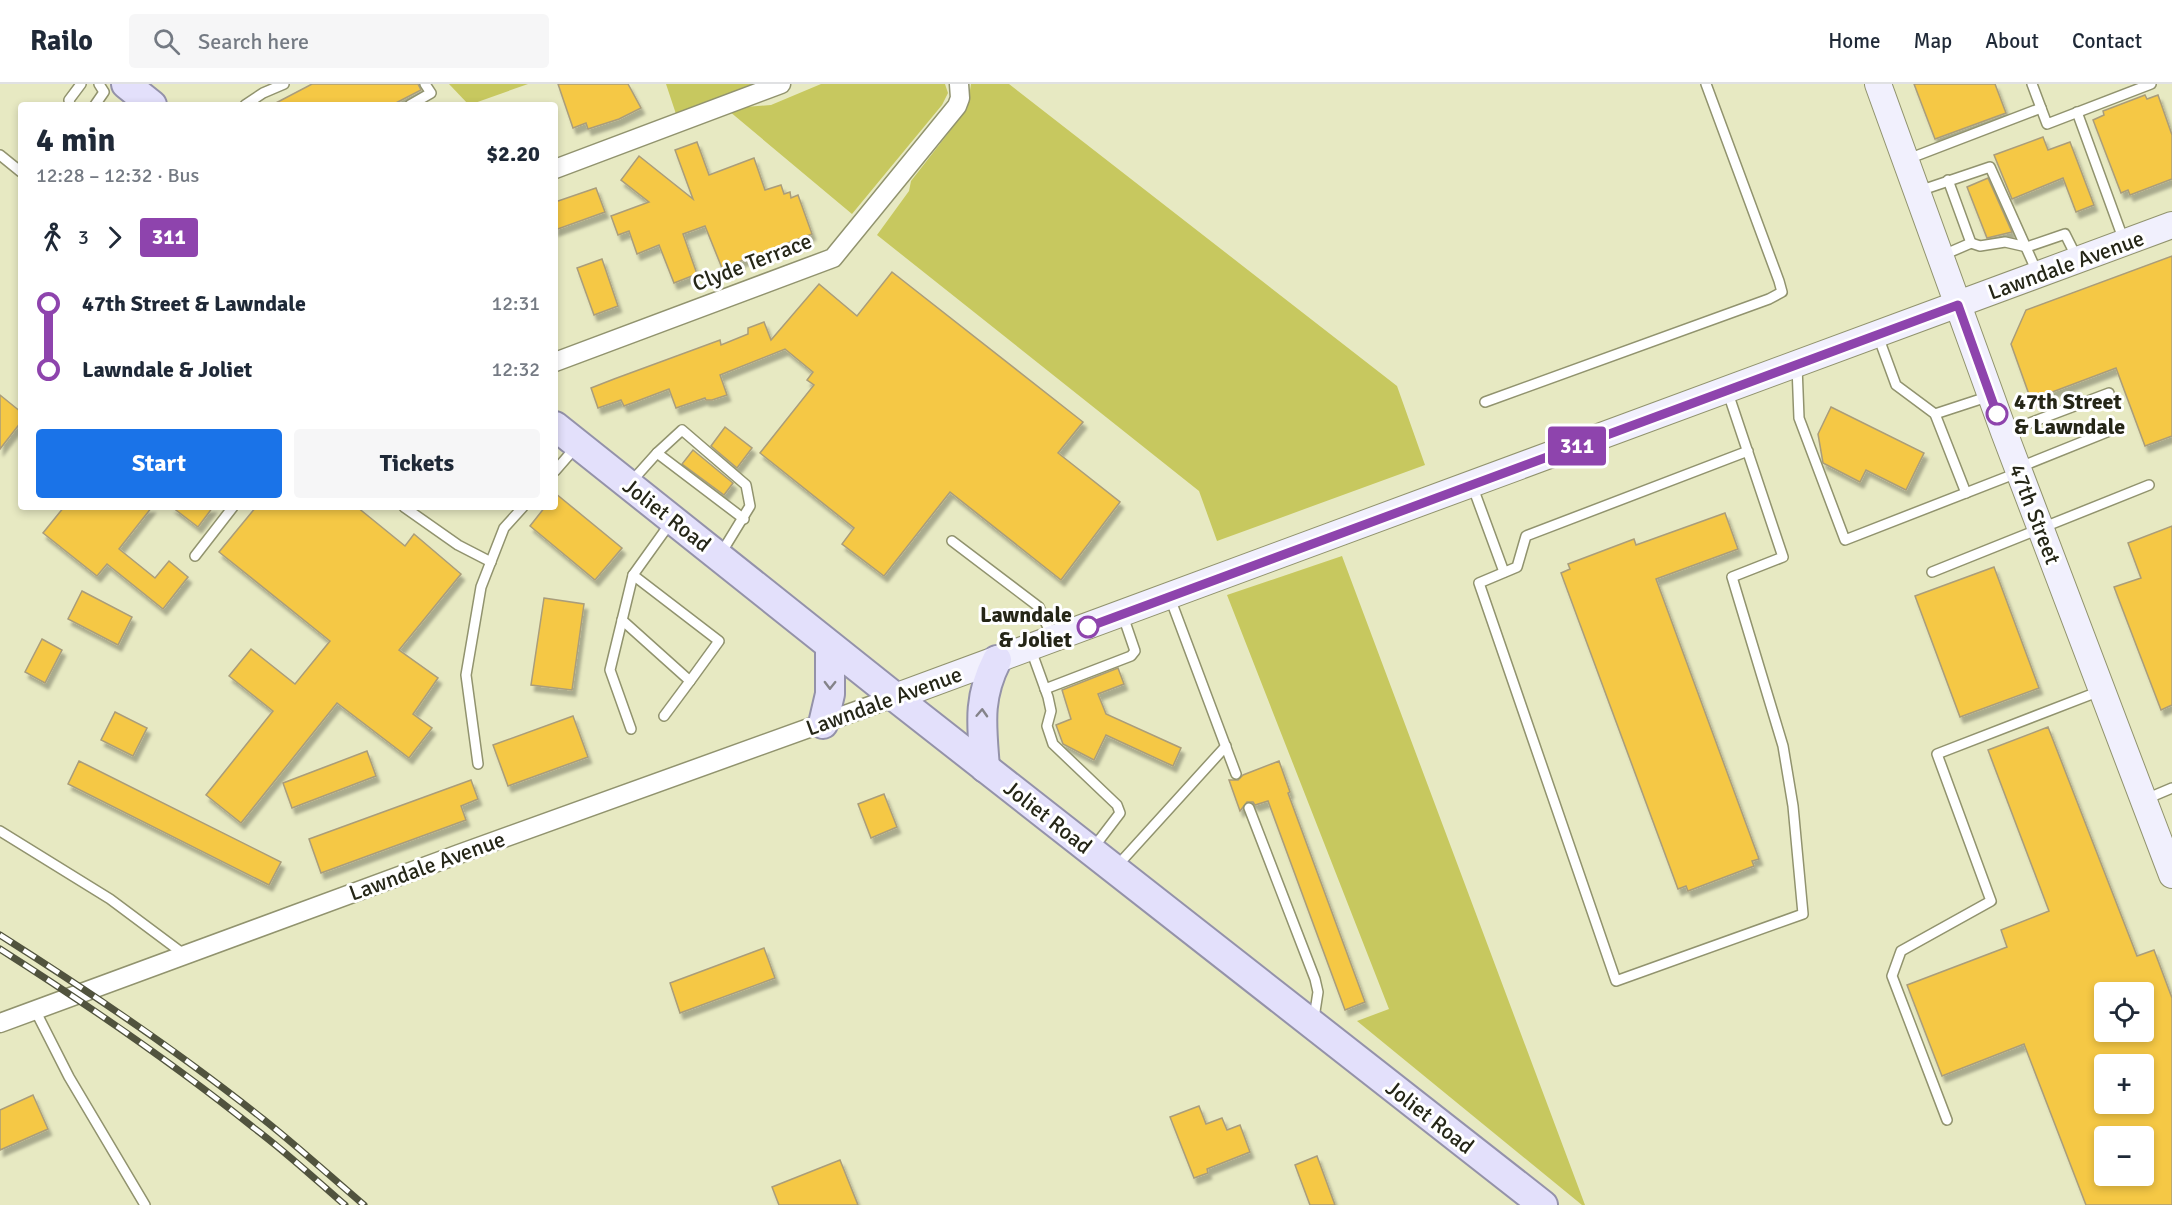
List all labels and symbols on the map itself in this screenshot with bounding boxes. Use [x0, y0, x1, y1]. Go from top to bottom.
street label: Lawndale Avenue [1984, 224, 2148, 306]
street label: Clyde Terrace [689, 227, 815, 297]
place label: 47th Street & Lawndale [2014, 388, 2125, 440]
marker: 47th Street & Lawndale [1986, 403, 2008, 425]
line badge: 311 [1542, 426, 1612, 466]
street label: 47th Street [2003, 460, 2067, 568]
street label: Joliet Road [618, 472, 716, 558]
place label: Lawndale & Joliet [980, 601, 1072, 653]
marker: Lawndale & Joliet [1077, 616, 1099, 638]
street label: Lawndale Avenue [802, 660, 966, 742]
one-way arrow [824, 681, 836, 690]
one-way arrow [975, 708, 988, 717]
street label: Joliet Road [999, 774, 1097, 860]
street label: Lawndale Avenue [345, 825, 509, 907]
street label: Joliet Road [1381, 1074, 1479, 1160]

